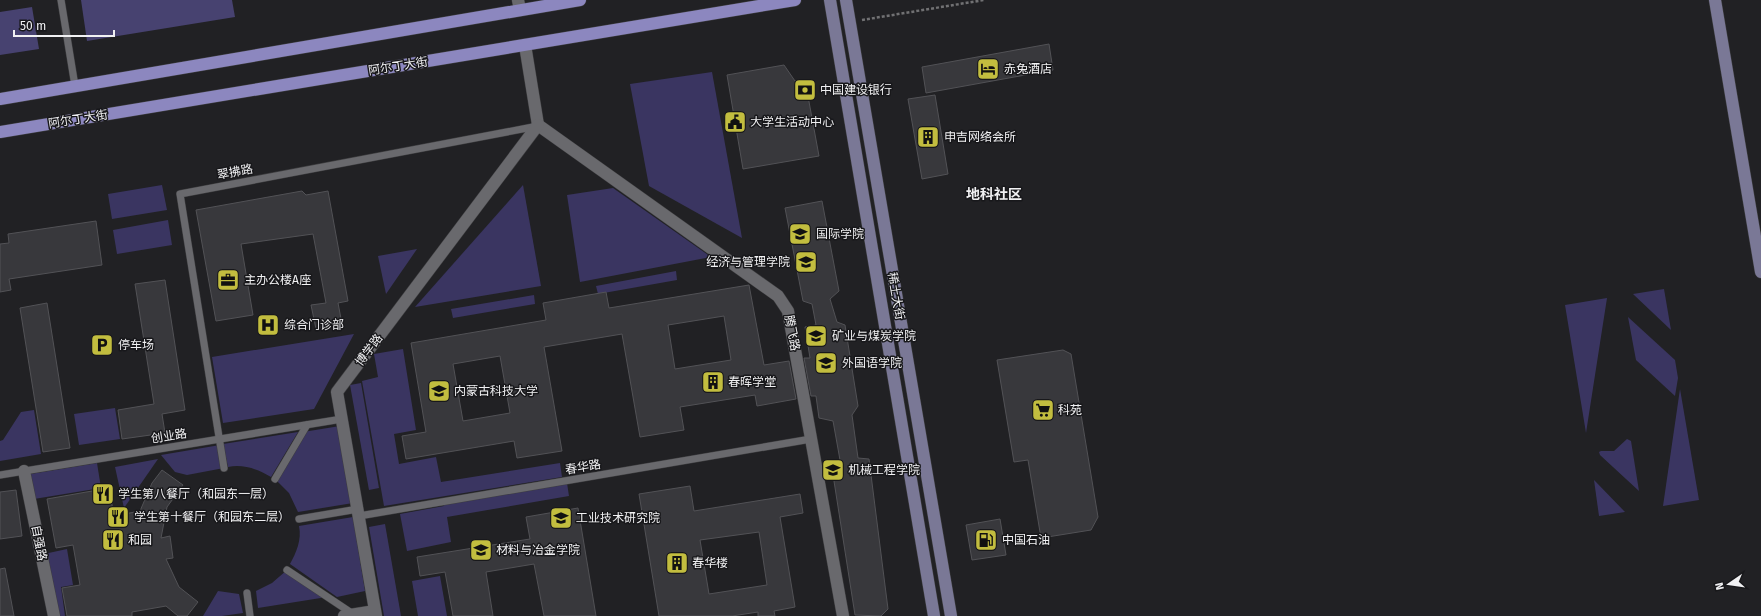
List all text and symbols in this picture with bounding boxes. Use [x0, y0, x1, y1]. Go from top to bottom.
scale bar [14, 12, 114, 38]
text: 50 m [20, 19, 46, 33]
street label: 阿尔丁大街 [367, 54, 429, 78]
hotel icon: 赤兔酒店 [975, 56, 1001, 82]
place label: 赤兔酒店 [1004, 62, 1052, 76]
bank icon: 中国建设银行 [792, 77, 818, 103]
place label: 中国建设银行 [820, 83, 892, 97]
street label: 阿尔丁大街 [47, 107, 109, 131]
public building icon: 大学生活动中心 [722, 109, 748, 135]
place label: 大学生活动中心 [750, 115, 834, 129]
building icon: 申吉网络会所 [915, 124, 941, 150]
place label: 申吉网络会所 [944, 130, 1016, 144]
street label: 翠拂路 [216, 162, 254, 182]
district label: 地科社区 [966, 186, 1022, 203]
school or university icon: 国际学院 [787, 221, 813, 247]
place label: 国际学院 [816, 227, 864, 241]
school or university icon: 经济与管理学院 [793, 249, 819, 275]
place label: 经济与管理学院 [706, 255, 790, 269]
office icon: 主办公楼A座 [215, 267, 241, 293]
street label: 稀土大街 [885, 271, 907, 321]
place label: 主办公楼A座 [244, 273, 311, 287]
hospital icon: 综合门诊部 [255, 312, 281, 338]
street label: 腾飞路 [782, 314, 802, 352]
place label: 综合门诊部 [284, 318, 344, 332]
school or university icon: 矿业与煤炭学院 [803, 323, 829, 349]
place label: 矿业与煤炭学院 [832, 329, 916, 343]
street label: 博学路 [353, 331, 385, 369]
parking icon: 停车场 [89, 332, 115, 358]
place label: 停车场 [118, 338, 154, 352]
school or university icon: 外国语学院 [813, 350, 839, 376]
place label: 外国语学院 [842, 356, 902, 370]
building icon: 春晖学堂 [700, 369, 726, 395]
place label: 春晖学堂 [728, 375, 776, 389]
school or university icon: 内蒙古科技大学 [426, 378, 452, 404]
place label: 内蒙古科技大学 [454, 384, 538, 398]
supermarket icon: 科苑 [1030, 397, 1056, 423]
place label: 科苑 [1058, 403, 1082, 417]
street label: 创业路 [150, 426, 188, 446]
street label: 春华路 [564, 457, 602, 477]
school or university icon: 机械工程学院 [820, 457, 846, 483]
place label: 机械工程学院 [848, 463, 920, 477]
restaurant icon: 学生第八餐厅（和园东一层） [90, 481, 116, 507]
place label: 学生第八餐厅（和园东一层） [118, 487, 274, 501]
restaurant icon: 学生第十餐厅（和园东二层） [105, 504, 131, 530]
school or university icon: 工业技术研究院 [548, 505, 574, 531]
place label: 学生第十餐厅（和园东二层） [134, 510, 290, 524]
place label: 工业技术研究院 [576, 511, 660, 525]
street label: 自强路 [29, 524, 49, 562]
restaurant icon: 和园 [100, 527, 126, 553]
fuel station icon: 中国石油 [973, 527, 999, 553]
place label: 和园 [128, 533, 152, 547]
place label: 中国石油 [1002, 533, 1050, 547]
school or university icon: 材料与冶金学院 [468, 537, 494, 563]
place label: 材料与冶金学院 [496, 543, 580, 557]
building icon: 春华楼 [664, 550, 690, 576]
place label: 春华楼 [692, 556, 728, 570]
north arrow [1709, 564, 1749, 604]
text: N [1713, 581, 1727, 591]

